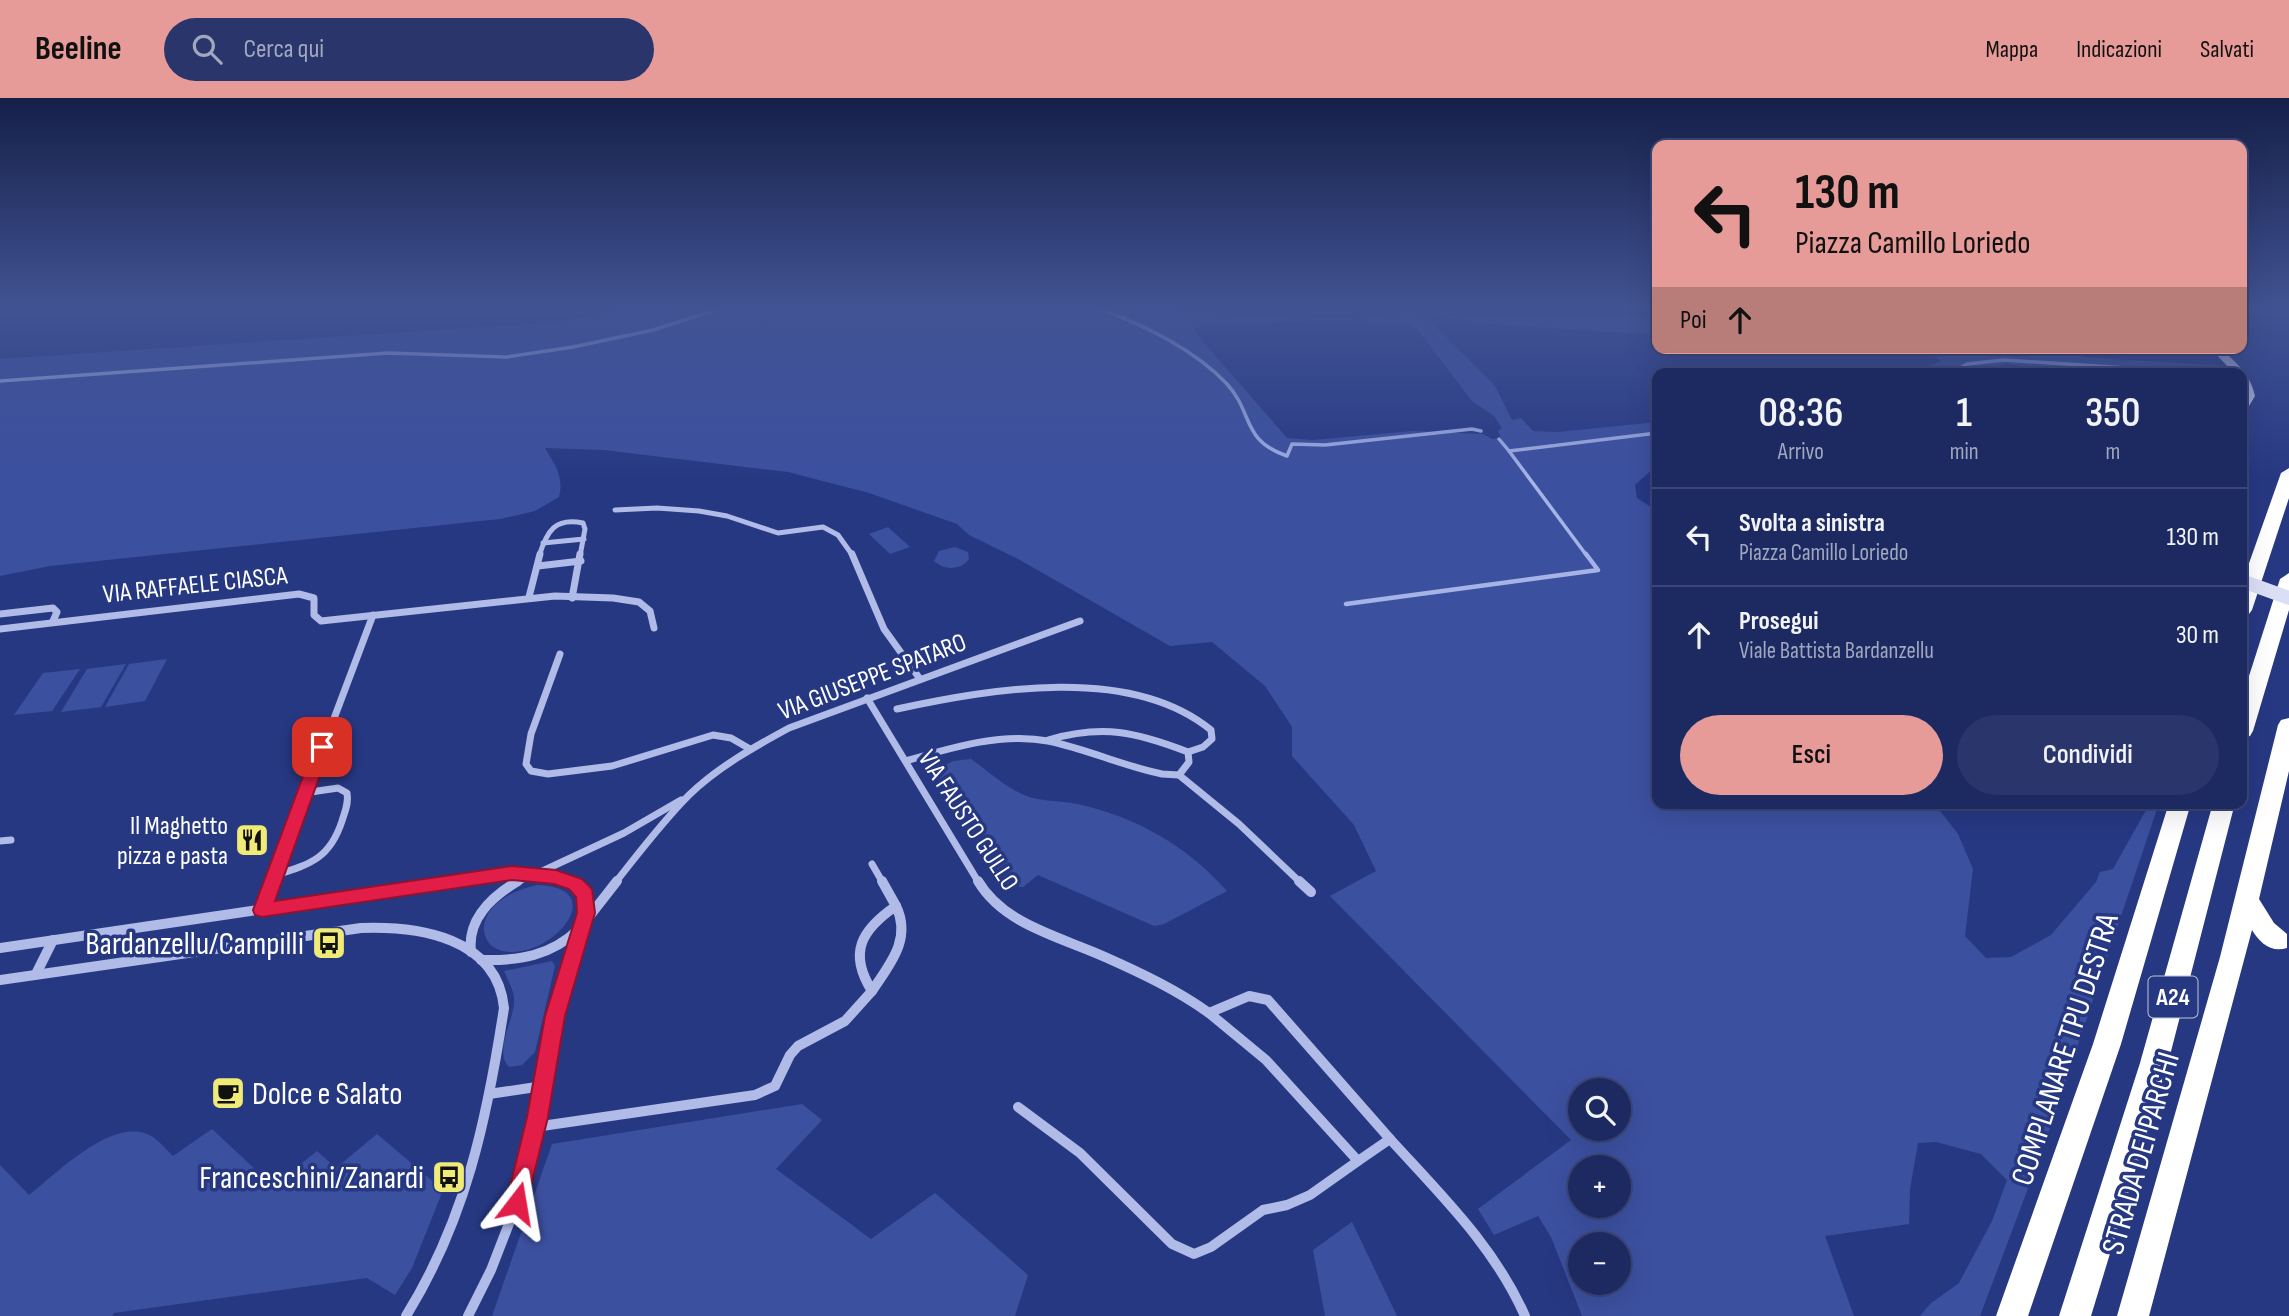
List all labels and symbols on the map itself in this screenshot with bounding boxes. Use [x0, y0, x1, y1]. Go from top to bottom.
street label: VIA RAFFAELE CIASCA [101, 560, 290, 611]
street label: VIA GIUSEPPE SPATARO [774, 627, 971, 727]
pin [292, 717, 352, 777]
street label: VIA FAUSTO GULLO [911, 745, 1025, 897]
place label: Il Maghetto pizza e pasta [117, 811, 228, 872]
restaurant icon: Il Maghetto pizza e pasta [233, 821, 271, 859]
street label: COMPLANARE TPU DESTRA [2003, 908, 2128, 1190]
bus stop icon: Bardanzellu/Campilli [310, 924, 348, 962]
place label: Bardanzellu/Campilli [85, 925, 304, 964]
road number: A24 [2148, 976, 2198, 1017]
street label: STRADA DEI PARCHI [2094, 1048, 2189, 1259]
cafe icon: Dolce e Salato [209, 1074, 247, 1112]
place label: Dolce e Salato [252, 1075, 403, 1114]
bus stop icon: Franceschini/Zanardi [430, 1158, 468, 1196]
place label: Franceschini/Zanardi [199, 1159, 424, 1198]
position arrow [480, 1166, 554, 1240]

